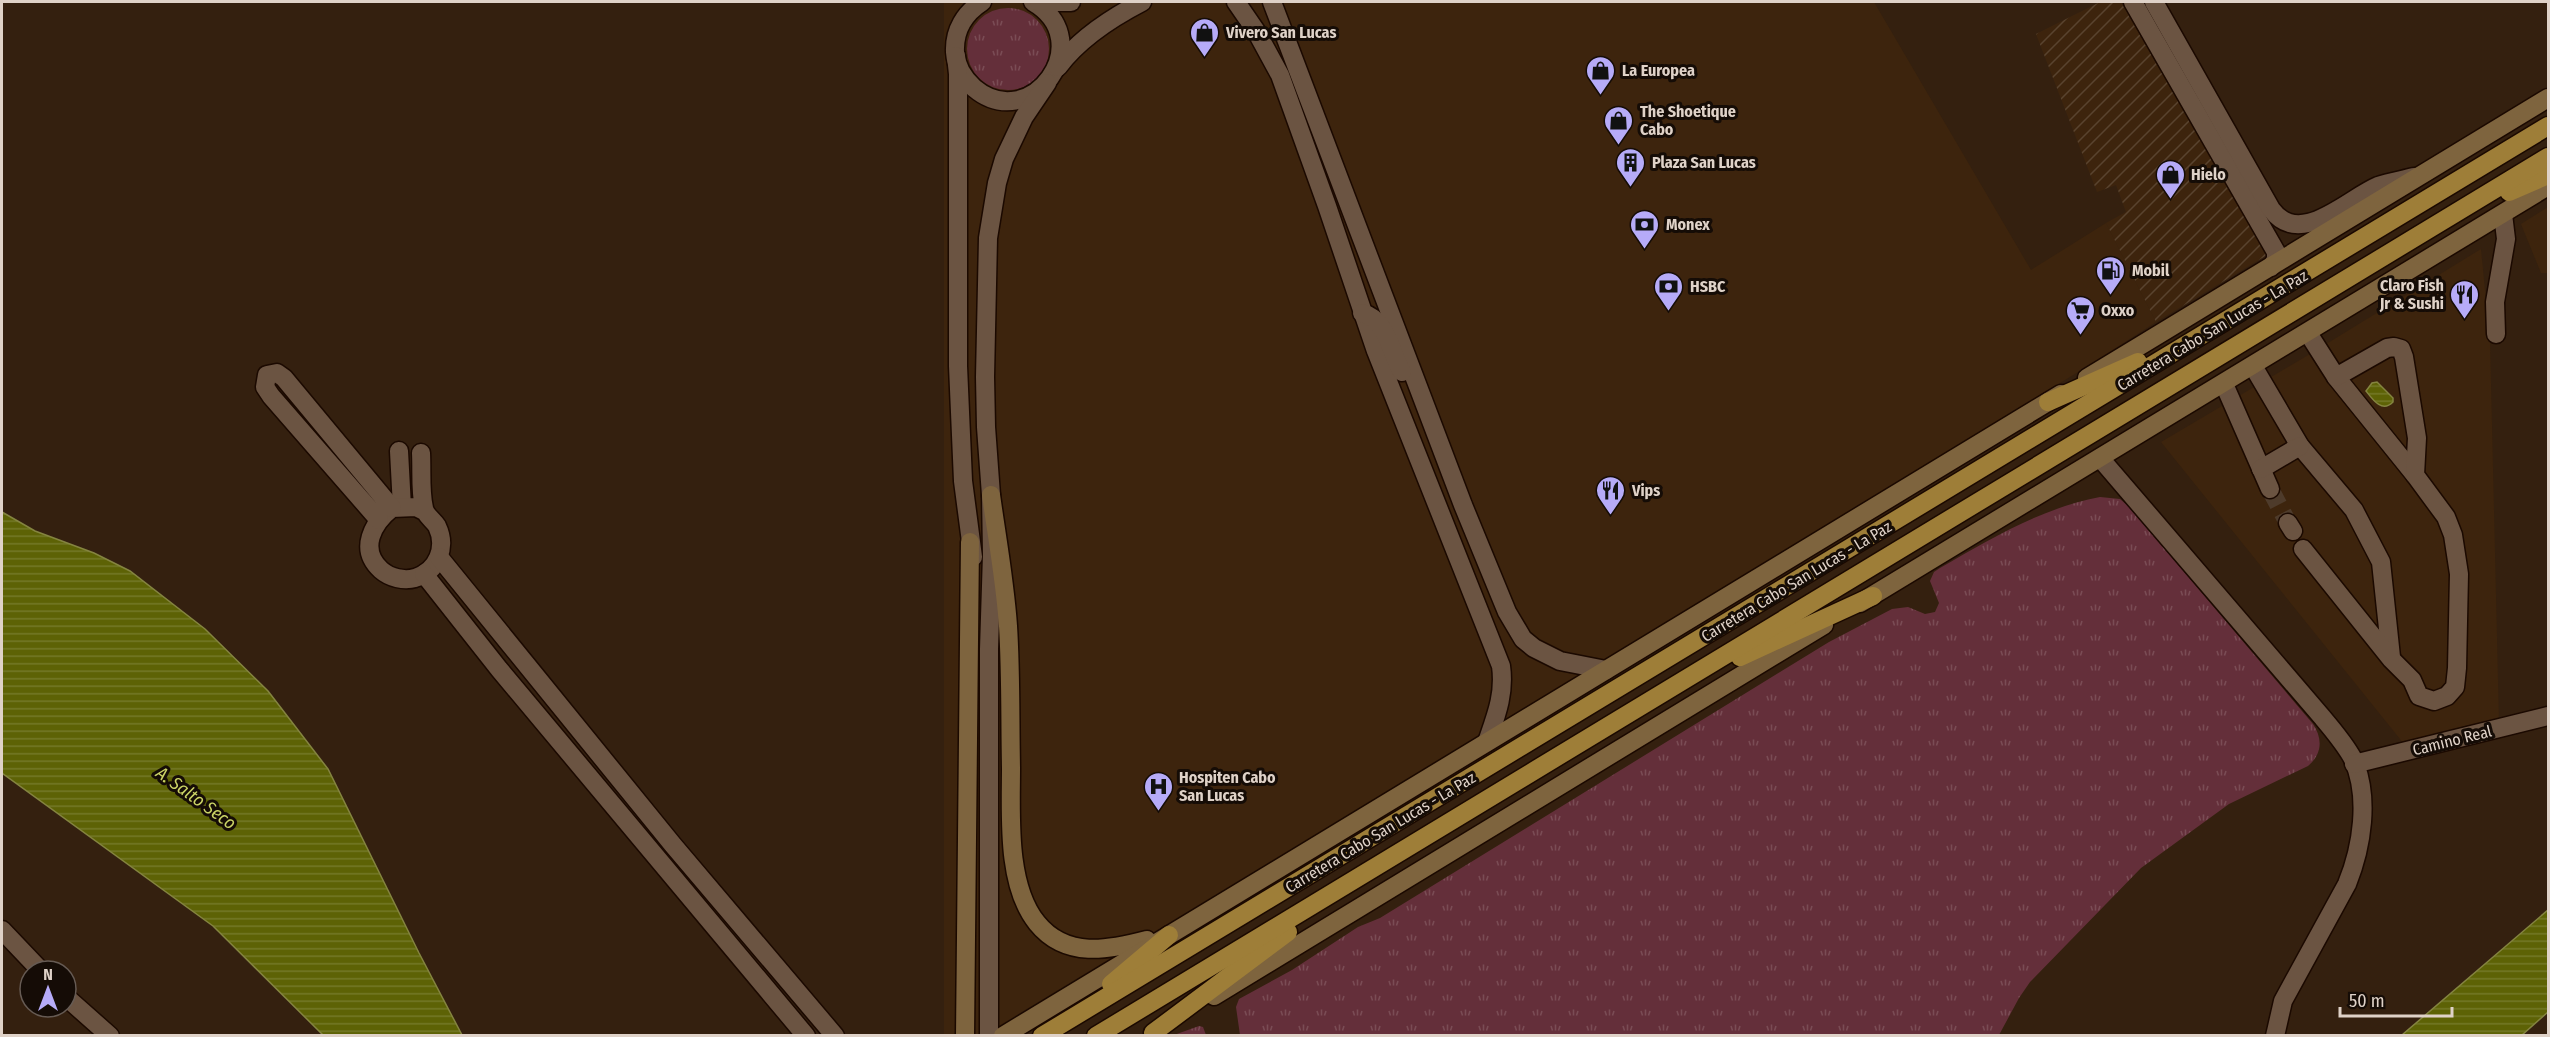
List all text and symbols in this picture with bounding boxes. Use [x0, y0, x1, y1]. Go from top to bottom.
shop icon: Vivero San Lucas [1189, 16, 1221, 58]
place label: Vivero San Lucas [1225, 23, 1337, 42]
shop icon: La Europea [1585, 54, 1617, 96]
place label: La Europea [1622, 61, 1695, 80]
place label: The Shoetique Cabo [1640, 102, 1736, 139]
shop icon: The Shoetique Cabo [1603, 104, 1635, 146]
building icon: Plaza San Lucas [1615, 146, 1647, 188]
place label: Plaza San Lucas [1652, 153, 1756, 172]
shop icon: Hielo [2154, 158, 2186, 200]
place label: Hielo [2191, 165, 2226, 184]
bank icon: Monex [1629, 208, 1661, 250]
place label: Monex [1666, 215, 1710, 234]
fuel station icon: Mobil [2095, 254, 2127, 296]
place label: Mobil [2132, 261, 2170, 280]
street label: Carretera Cabo San Lucas - La Paz [2114, 266, 2311, 395]
bank icon: HSBC [1653, 270, 1685, 312]
place label: Claro Fish Jr & Sushi [2379, 276, 2444, 313]
place label: HSBC [1690, 277, 1726, 296]
restaurant icon: Claro Fish Jr & Sushi [2449, 278, 2481, 320]
supermarket icon: Oxxo [2064, 294, 2096, 336]
place label: Oxxo [2101, 301, 2135, 320]
restaurant icon: Vips [1595, 474, 1627, 516]
place label: Vips [1631, 481, 1660, 500]
street label: Carretera Cabo San Lucas - La Paz [1698, 517, 1895, 646]
street label: Camino Real [2411, 721, 2494, 759]
water label: A. Salto Seco [151, 761, 240, 834]
place label: Hospiten Cabo San Lucas [1179, 768, 1276, 805]
street label: Carretera Cabo San Lucas - La Paz [1282, 768, 1479, 897]
hospital icon: Hospiten Cabo San Lucas [1142, 770, 1174, 812]
north arrow [18, 959, 78, 1019]
text: N [43, 965, 53, 984]
scale bar [2340, 980, 2452, 1018]
text: 50 m [2349, 990, 2385, 1012]

